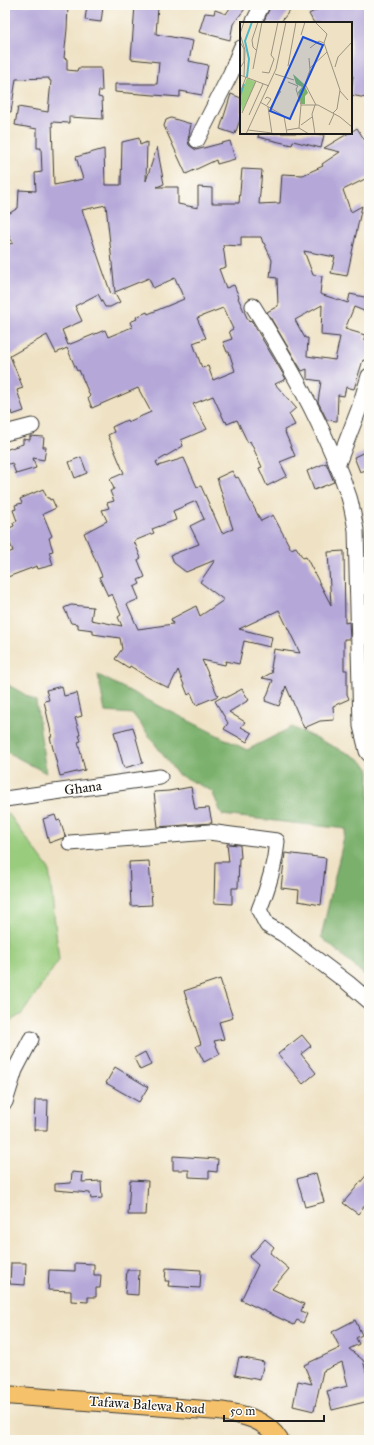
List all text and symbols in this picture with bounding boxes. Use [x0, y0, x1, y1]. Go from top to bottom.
inset map [240, 22, 352, 134]
street label: Ghana [63, 777, 103, 799]
street label: Tafawa Balewa Road [89, 1392, 205, 1418]
scale bar [224, 1397, 324, 1423]
text: 50 m [230, 1404, 255, 1418]

